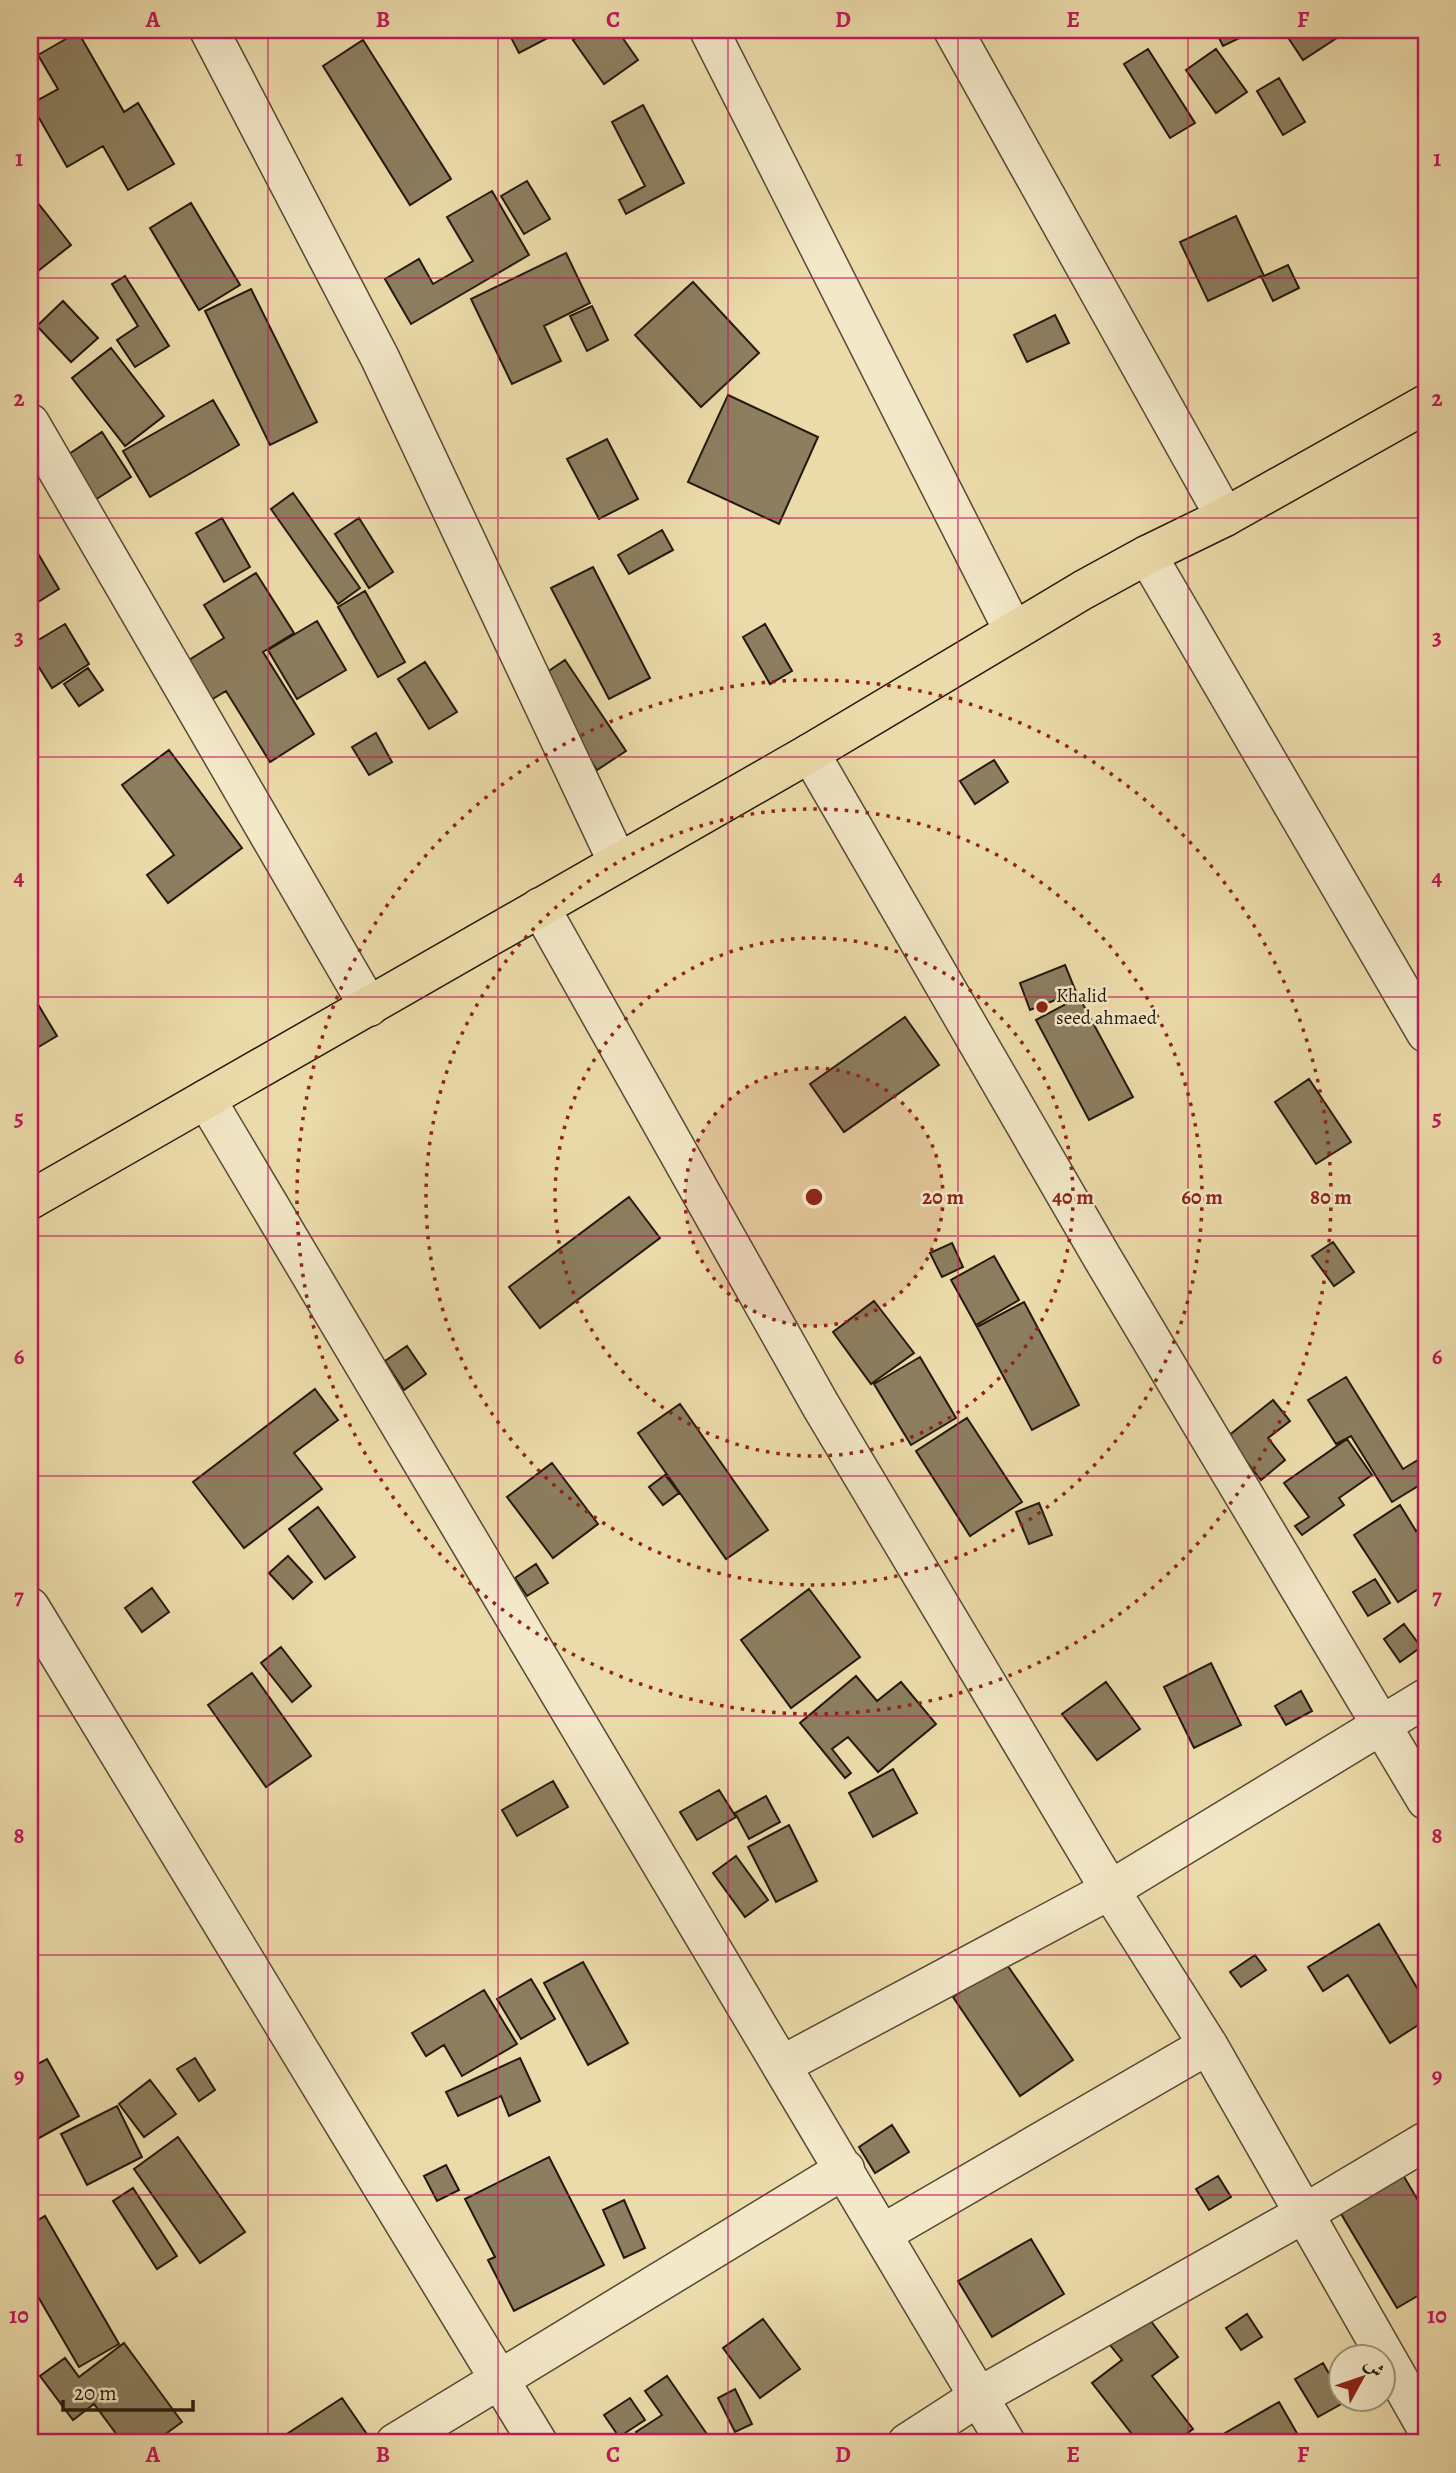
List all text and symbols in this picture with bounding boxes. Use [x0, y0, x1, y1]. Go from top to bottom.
text: A [145, 4, 161, 35]
text: B [376, 4, 390, 35]
text: C [606, 4, 620, 35]
text: D [835, 4, 851, 35]
text: E [1066, 4, 1080, 35]
text: F [1297, 4, 1310, 35]
text: 1 [15, 143, 23, 174]
text: 1 [1433, 143, 1441, 174]
text: 2 [13, 383, 25, 414]
text: 2 [1431, 383, 1443, 414]
text: 3 [14, 622, 24, 653]
text: 3 [1432, 622, 1442, 653]
text: 4 [14, 862, 25, 893]
text: 4 [1432, 862, 1443, 893]
place label: Khalid seed ahmaed [1056, 983, 1158, 1031]
marker: Khalid seed ahmaed [1034, 999, 1050, 1015]
text: 5 [14, 1102, 24, 1133]
text: 5 [1432, 1102, 1442, 1133]
text: 20 m [922, 1183, 964, 1211]
text: 40 m [1052, 1183, 1094, 1211]
text: 60 m [1181, 1183, 1223, 1211]
text: 80 m [1310, 1183, 1352, 1211]
centre of rings [802, 1185, 826, 1209]
text: 6 [14, 1341, 25, 1372]
text: 6 [1432, 1341, 1443, 1372]
text: 7 [14, 1581, 24, 1612]
text: 7 [1432, 1581, 1442, 1612]
text: 8 [13, 1820, 25, 1851]
text: 8 [1431, 1820, 1443, 1851]
text: 9 [14, 2060, 24, 2091]
text: 9 [1432, 2060, 1442, 2091]
text: 10 [9, 2300, 29, 2331]
text: 10 [1427, 2300, 1447, 2331]
north arrow [1326, 2344, 1396, 2414]
text: ش [1358, 2352, 1390, 2383]
scale bar [63, 2368, 192, 2412]
text: 20 m [74, 2379, 117, 2407]
text: A [145, 2439, 161, 2470]
text: B [376, 2439, 390, 2470]
text: C [606, 2439, 620, 2470]
text: D [835, 2439, 851, 2470]
text: E [1066, 2439, 1080, 2470]
text: F [1297, 2439, 1310, 2470]

